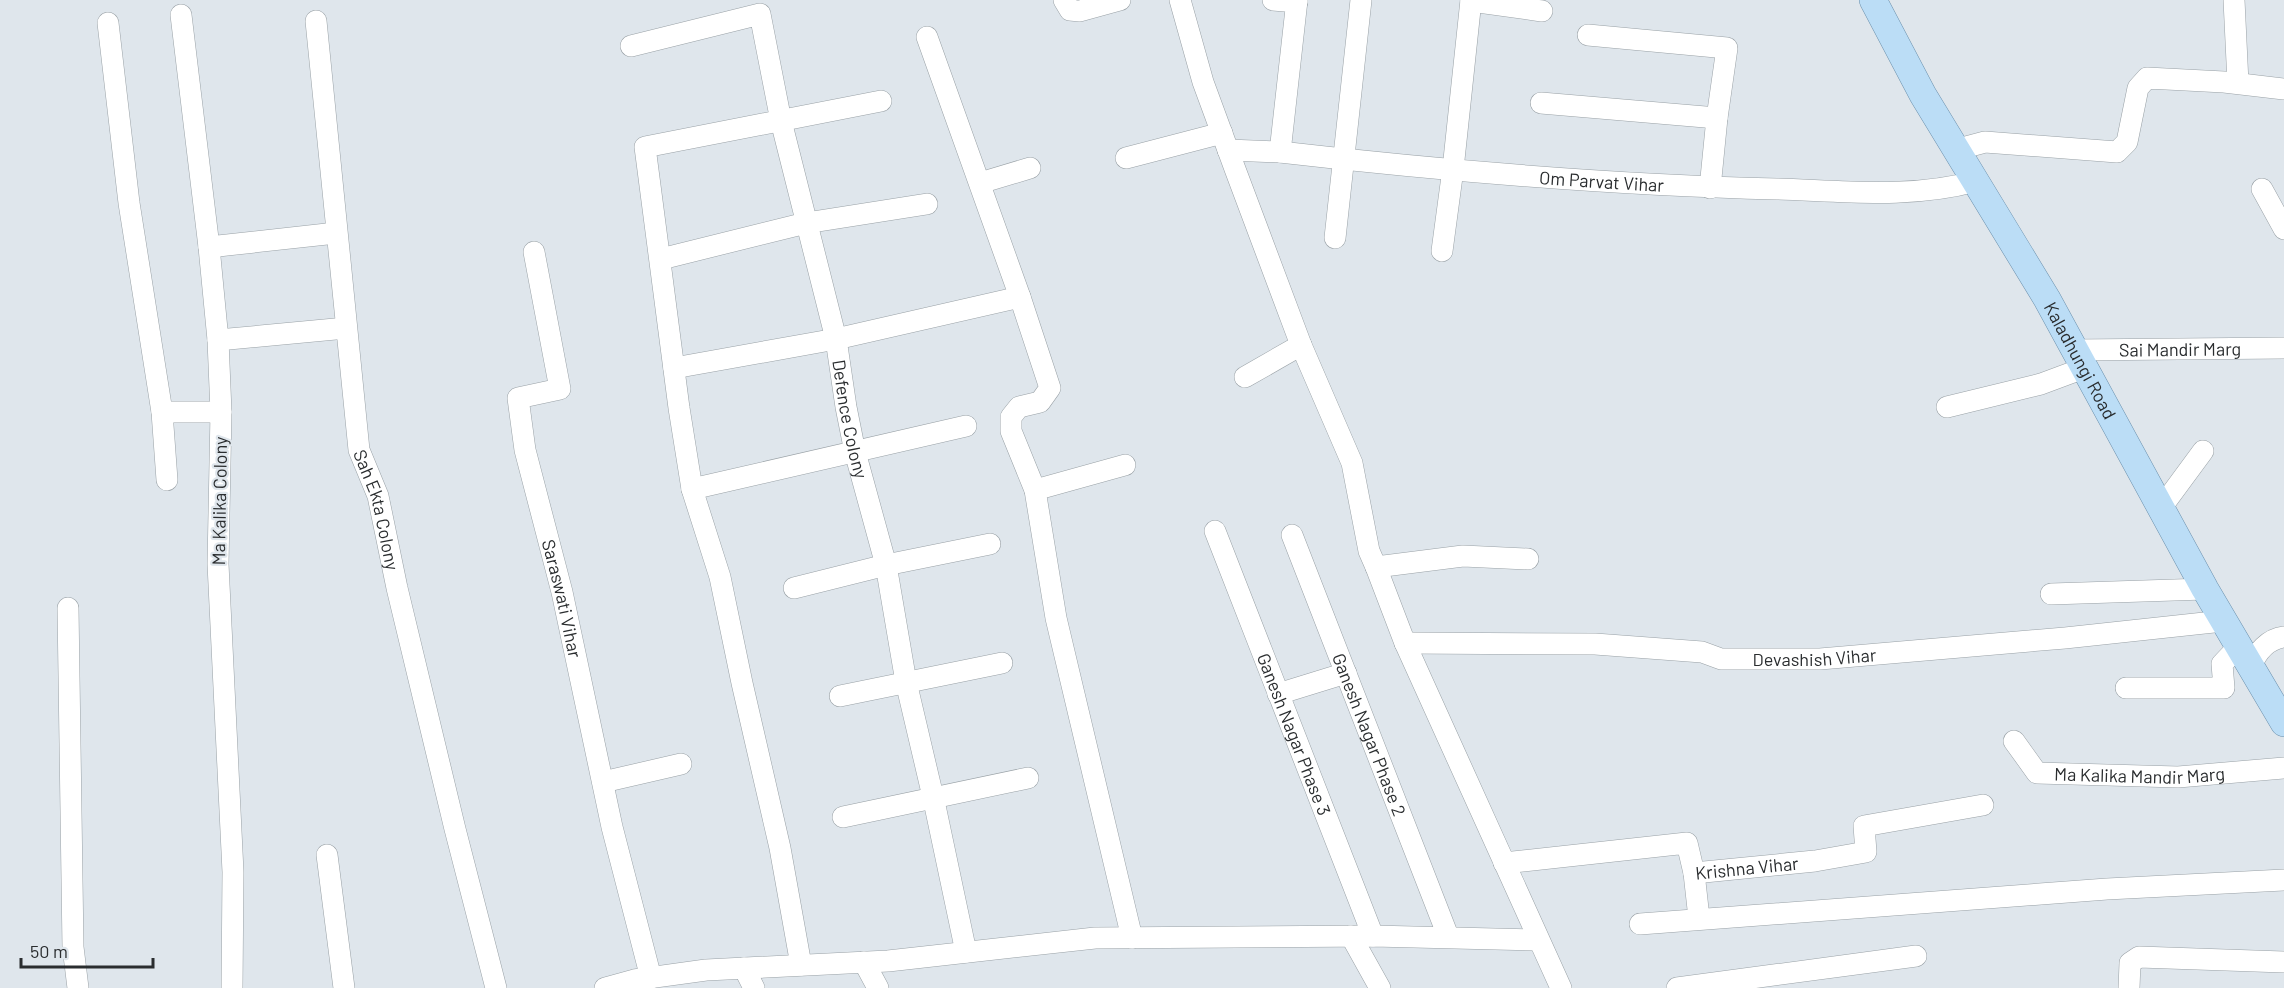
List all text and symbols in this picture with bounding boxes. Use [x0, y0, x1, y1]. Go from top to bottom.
street label: Om Parvat Vihar [1538, 166, 1665, 196]
street label: Kaladhungi Road [2040, 298, 2121, 423]
street label: Sai Mandir Marg [2119, 337, 2241, 361]
street label: Defence Colony [828, 358, 873, 481]
street label: Ma Kalika Colony [207, 436, 231, 566]
street label: Sah Ekta Colony [349, 446, 404, 572]
street label: Saraswati Vihar [538, 537, 587, 660]
street label: Devashish Vihar [1753, 643, 1877, 670]
street label: Ganesh Nagar Phase 3 [1253, 650, 1336, 818]
street label: Ganesh Nagar Phase 2 [1328, 650, 1411, 819]
street label: Ma Kalika Mandir Marg [2054, 762, 2226, 788]
street label: Krishna Vihar [1694, 852, 1800, 884]
scale bar [21, 931, 153, 969]
text: 50 m [30, 940, 68, 962]

